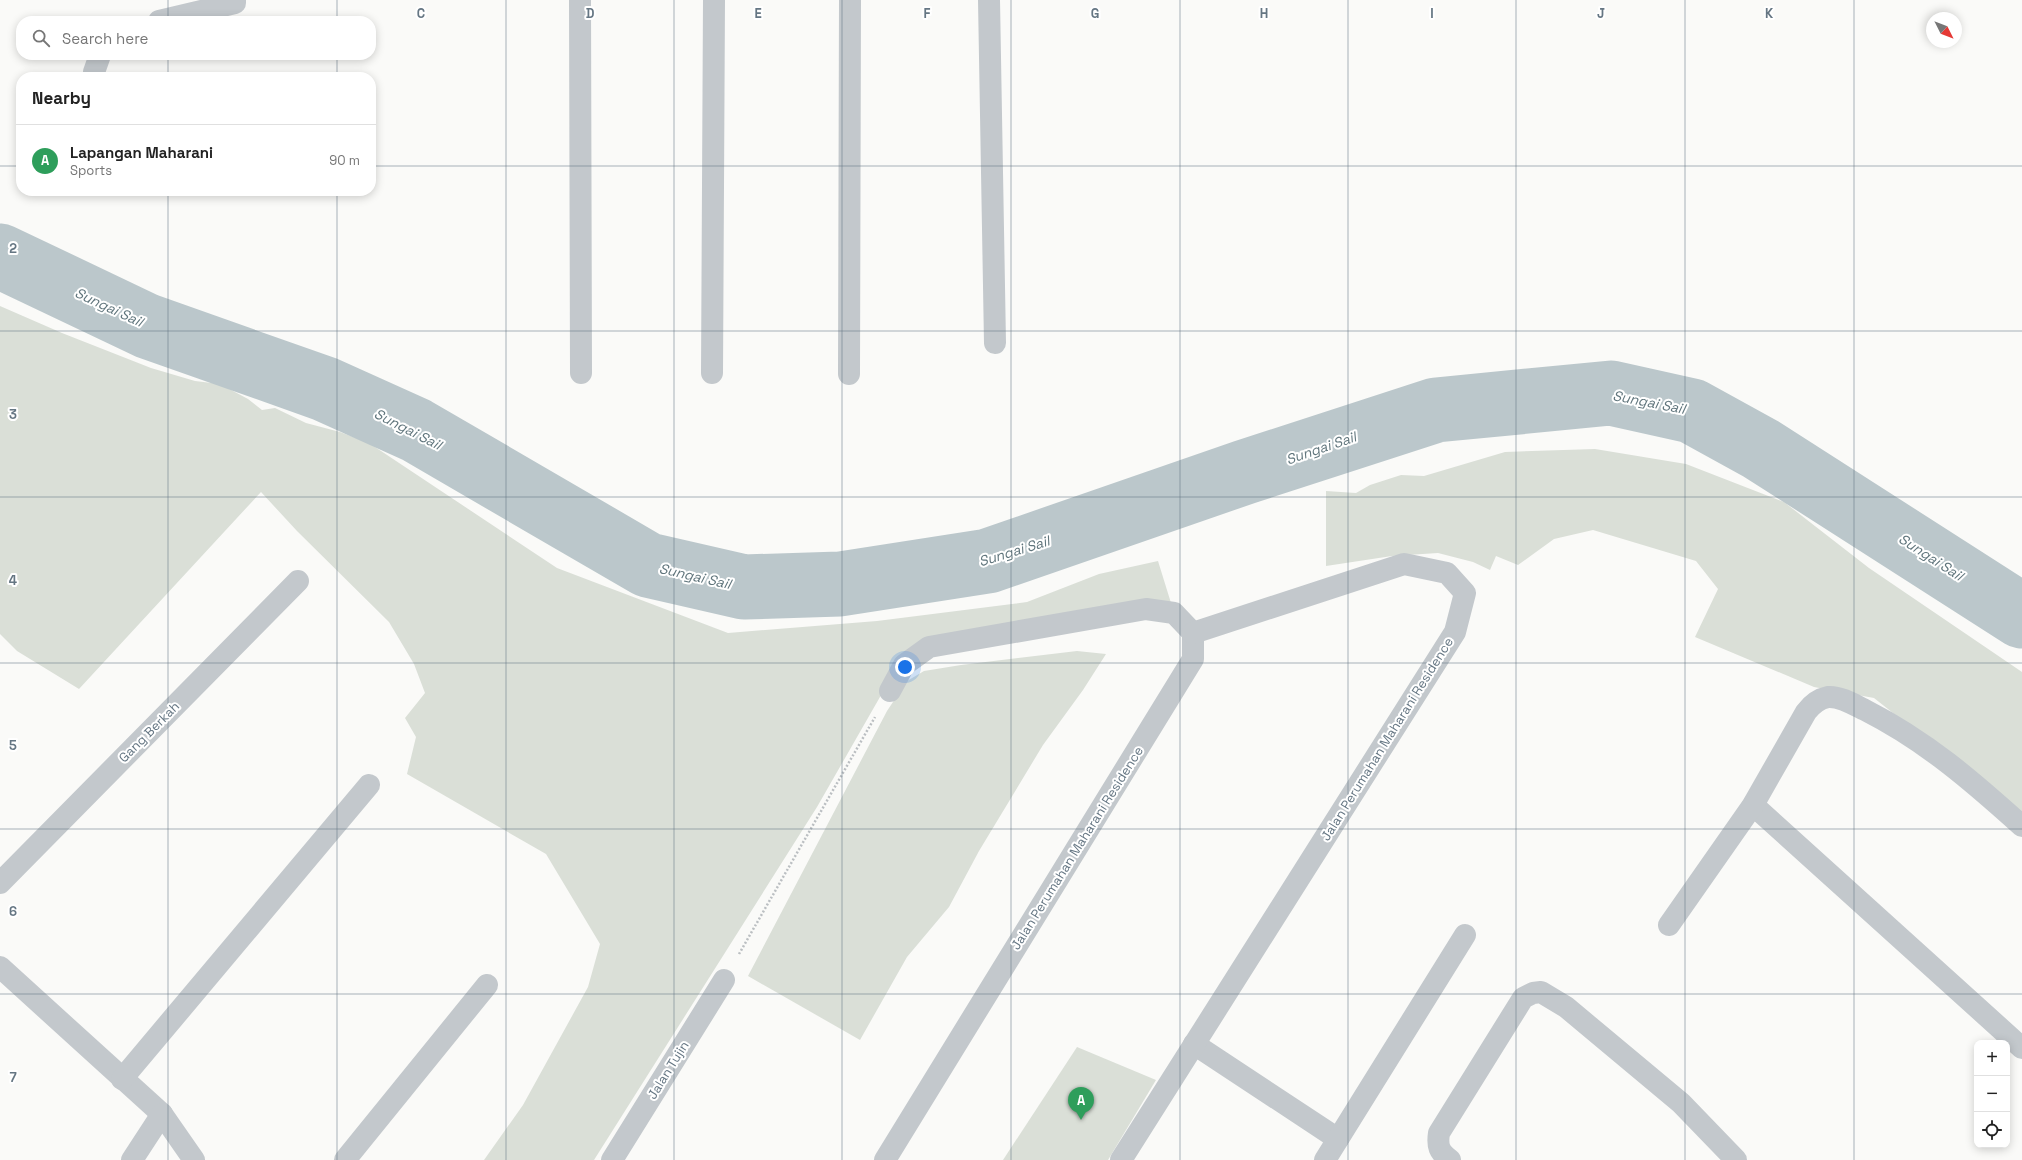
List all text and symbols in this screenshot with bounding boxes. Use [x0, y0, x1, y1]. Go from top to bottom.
text: C [417, 5, 425, 22]
text: D [586, 5, 595, 22]
text: E [754, 5, 762, 22]
text: F [924, 5, 931, 22]
text: G [1091, 5, 1099, 22]
text: H [1260, 5, 1268, 22]
text: I [1430, 5, 1434, 22]
text: J [1597, 5, 1605, 22]
text: K [1765, 5, 1774, 22]
north arrow [1926, 12, 1962, 48]
search box [16, 16, 376, 60]
icon: search [30, 27, 52, 49]
text: Search here [62, 29, 148, 48]
text: Nearby [32, 87, 91, 109]
text: Lapangan Maharani [70, 143, 213, 162]
text: A [41, 152, 49, 169]
text: 90 m [329, 152, 360, 169]
text: Sports [70, 162, 112, 179]
text: 2 [9, 240, 17, 257]
water label: Sungai Sail [72, 283, 147, 331]
water label: Sungai Sail [1611, 386, 1688, 418]
water label: Sungai Sail [371, 404, 446, 454]
text: 3 [9, 406, 17, 423]
water label: Sungai Sail [1283, 427, 1360, 468]
water label: Sungai Sail [1895, 529, 1968, 585]
water label: Sungai Sail [976, 531, 1053, 570]
water label: Sungai Sail [657, 559, 734, 593]
text: 4 [9, 572, 17, 589]
street label: Jalan Perumahan Maharani Residence [1317, 634, 1457, 844]
your location [895, 657, 915, 677]
street label: Gang Berkah [115, 698, 183, 766]
text: 5 [9, 737, 17, 754]
street label: Jalan Perumahan Maharani Residence [1007, 743, 1147, 953]
text: 6 [9, 903, 17, 920]
street label: Jalan Tujin [643, 1038, 693, 1102]
map controls [1974, 1040, 2010, 1148]
button: + [1974, 1040, 2010, 1076]
text: 7 [9, 1069, 17, 1086]
button: − [1974, 1076, 2010, 1112]
pin: A [1068, 1087, 1094, 1120]
button: locate [1974, 1112, 2010, 1148]

